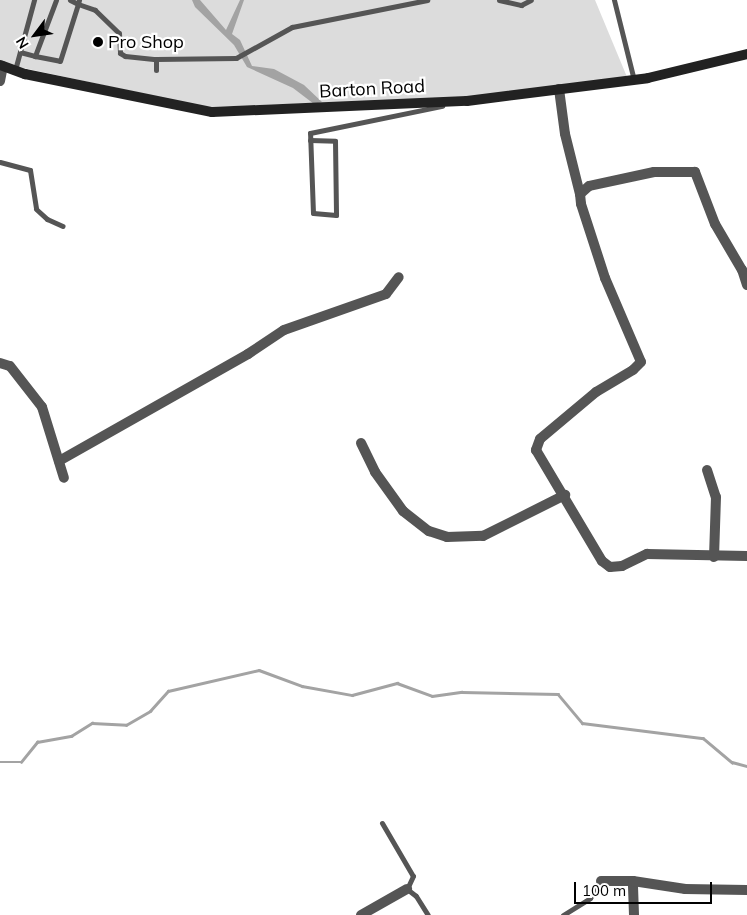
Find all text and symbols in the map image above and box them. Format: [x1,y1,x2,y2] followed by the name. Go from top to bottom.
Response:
[10,10,60,60] north arrow
[108,31,184,53] place label: Pro Shop
[12,34,33,52] text: N
[92,36,104,48] marker: Pro Shop
[319,75,425,103] street label: Barton Road
[577,872,714,904] scale bar
[582,881,626,900] text: 100 m

